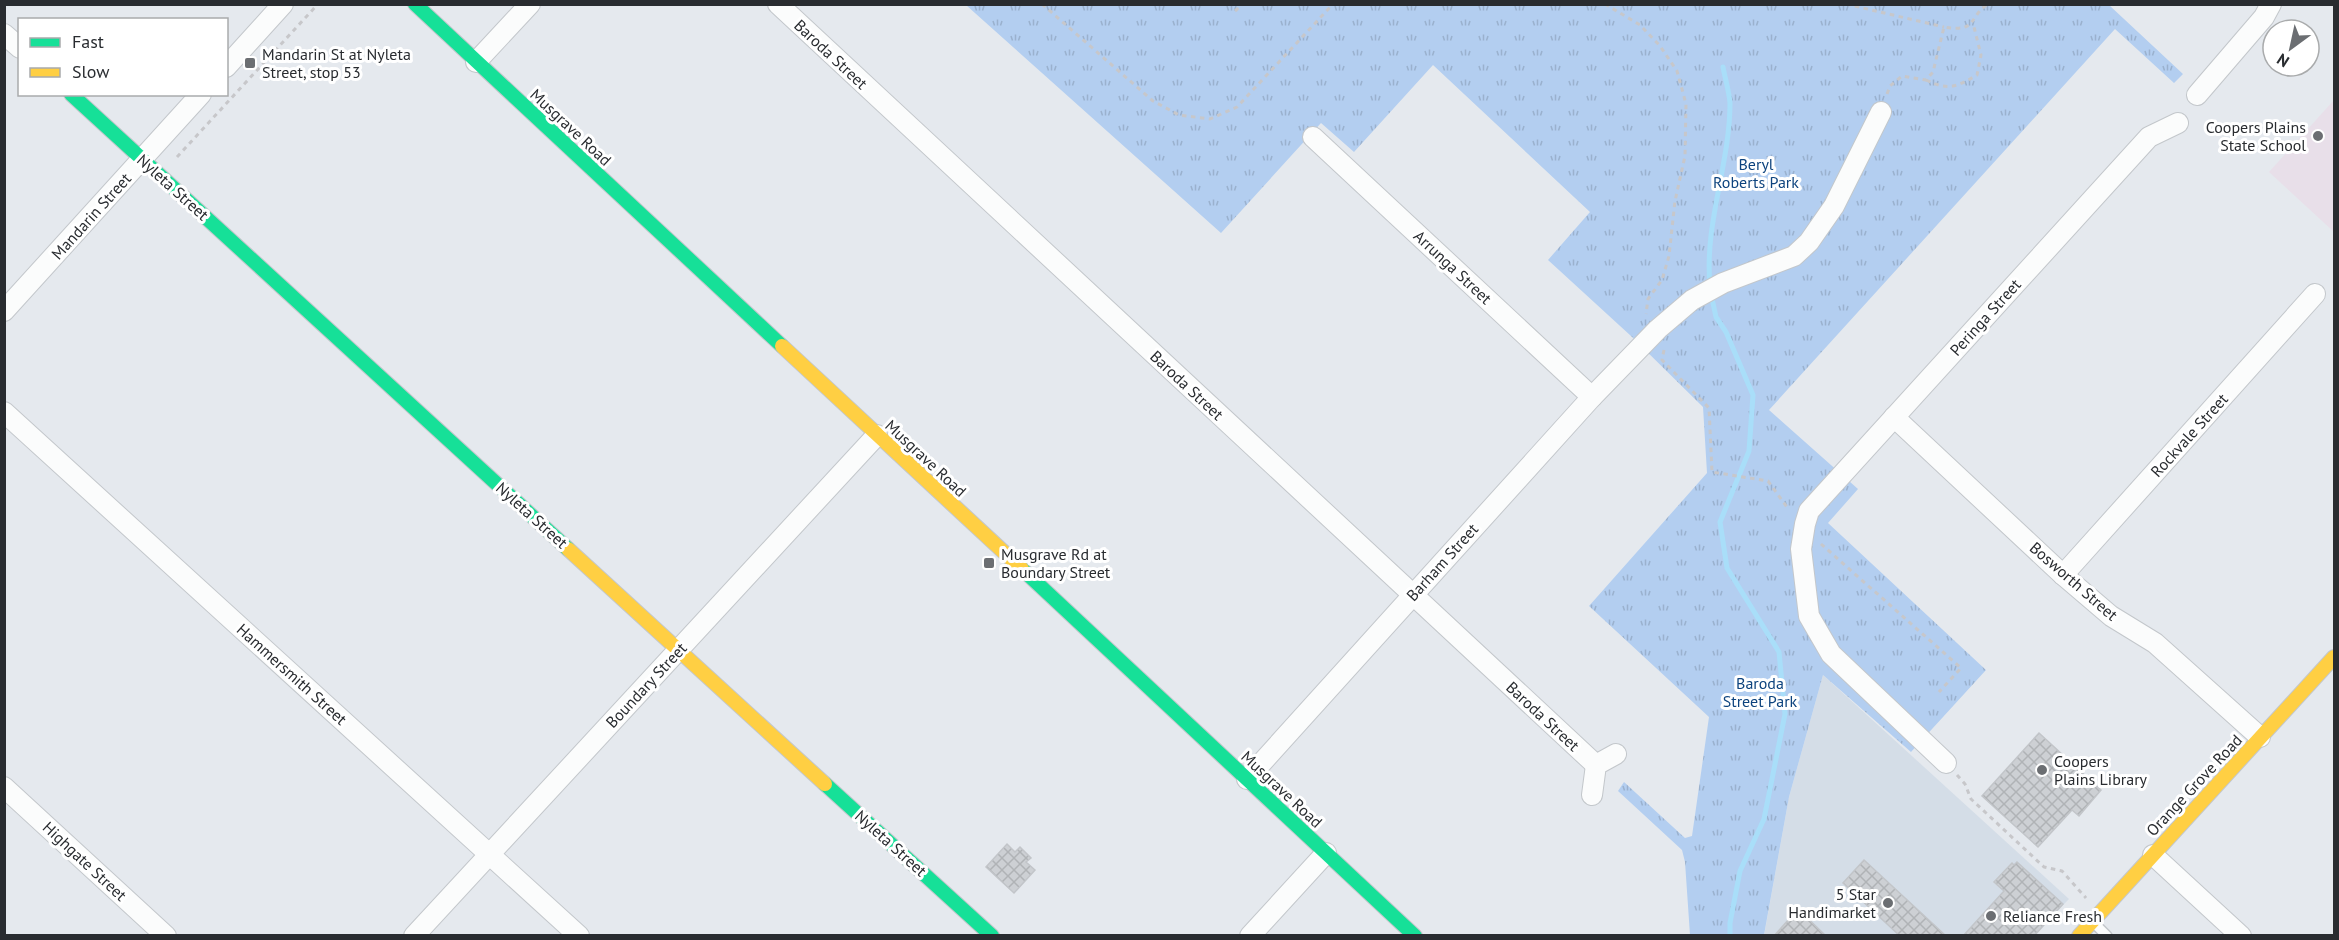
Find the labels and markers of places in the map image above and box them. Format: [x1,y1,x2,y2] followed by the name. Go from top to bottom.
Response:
[262,44,411,82] place label: Mandarin St at Nyleta Street, stop 53
[243,56,257,70] marker: Mandarin St at Nyleta Street, stop 53
[2206,117,2306,155] place label: Coopers Plains State School
[2311,129,2325,143] marker: Coopers Plains State School
[1001,544,1111,582] place label: Musgrave Rd at Boundary Street
[982,556,996,570] marker: Musgrave Rd at Boundary Street
[2054,751,2148,789] place label: Coopers Plains Library
[2035,763,2049,777] marker: Coopers Plains Library
[1788,884,1877,922] place label: 5 Star Handimarket
[1881,896,1895,910] marker: 5 Star Handimarket
[2003,906,2102,926] place label: Reliance Fresh
[1984,909,1998,923] marker: Reliance Fresh

